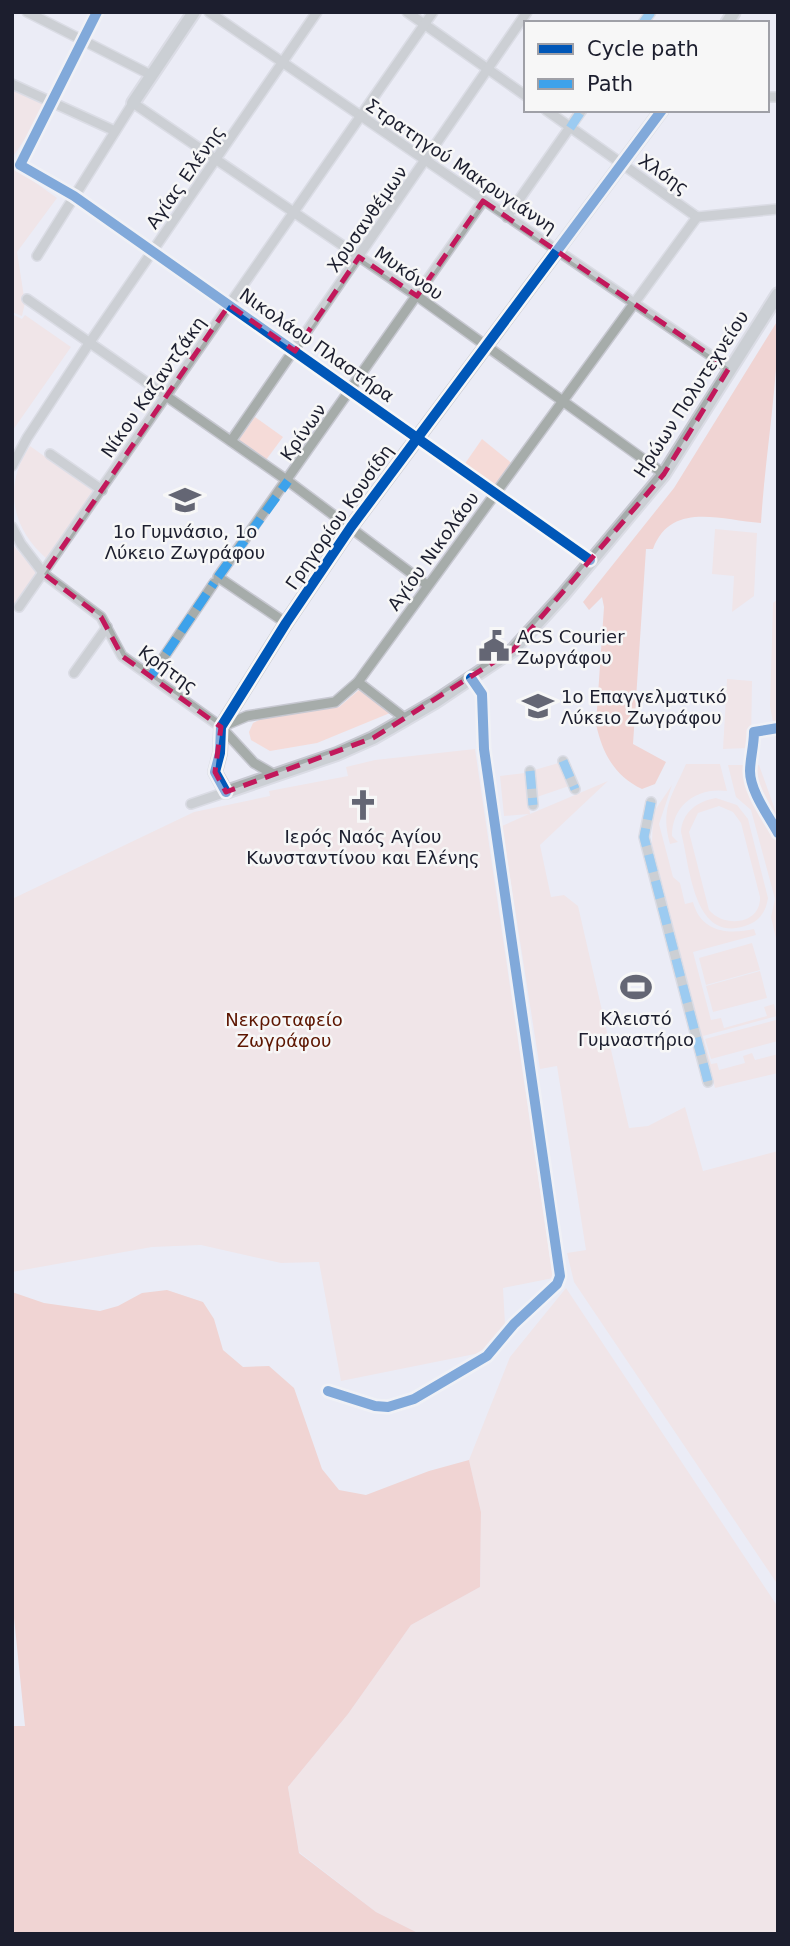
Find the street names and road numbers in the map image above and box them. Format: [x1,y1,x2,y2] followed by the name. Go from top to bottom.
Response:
[362,94,560,238] street label: Στρατηγού Μακρυγιάννη
[142,121,228,233] street label: Αγίας Ελένης
[635,149,693,199] street label: Χλόης
[323,162,411,276] street label: Χρυσανθέμων
[371,242,447,304] street label: Μυκόνου
[236,284,398,406] street label: Νικολάου Πλαστήρα
[629,307,753,481] street label: Ηρώων Πολυτεχνείου
[96,312,210,462] street label: Νίκου Καζαντζάκη
[276,400,330,464] street label: Κρίνων
[281,440,397,594] street label: Γρηγορίου Κουσίδη
[383,488,483,614] street label: Αγίου Νικολάου
[135,641,201,697] street label: Κρήτης

